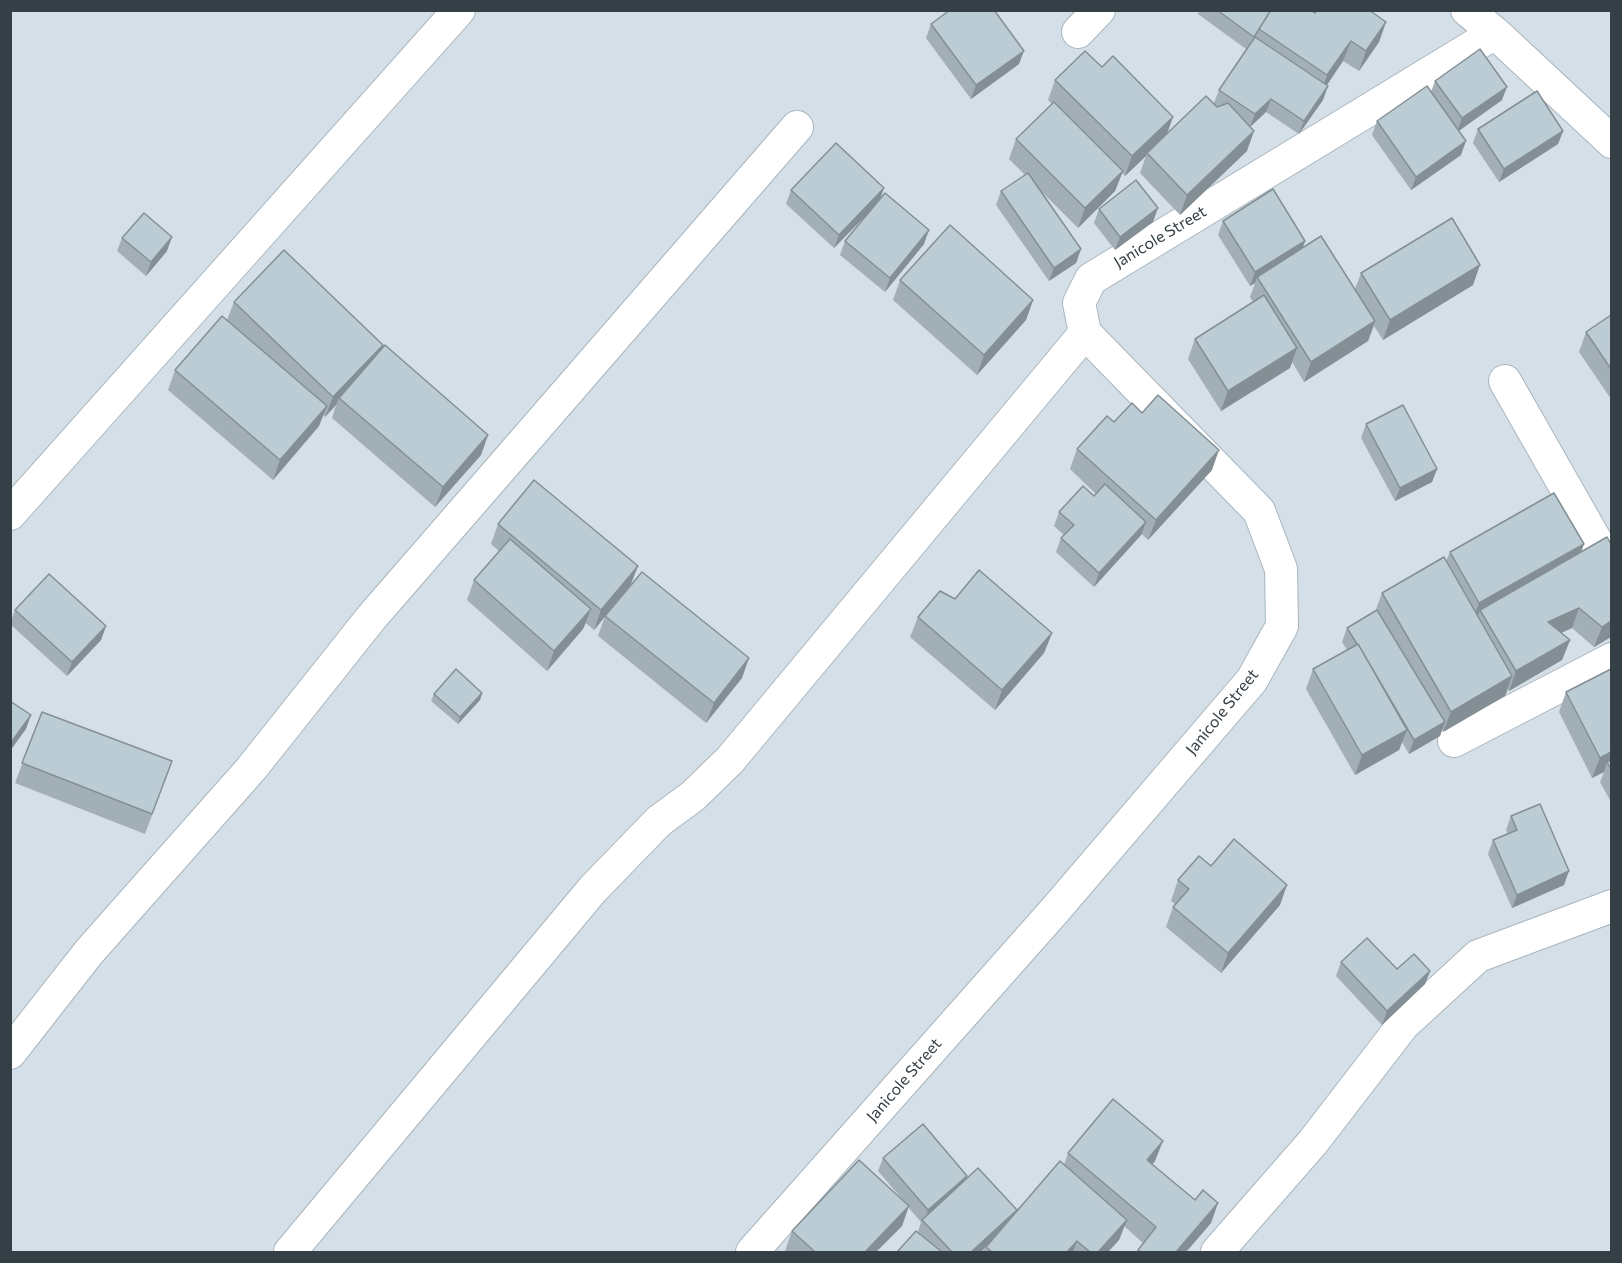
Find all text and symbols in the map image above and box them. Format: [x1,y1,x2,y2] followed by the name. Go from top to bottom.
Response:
[1110,202,1210,272] street label: Janicole Street
[1182,665,1262,759] street label: Janicole Street
[862,1034,946,1126] street label: Janicole Street

